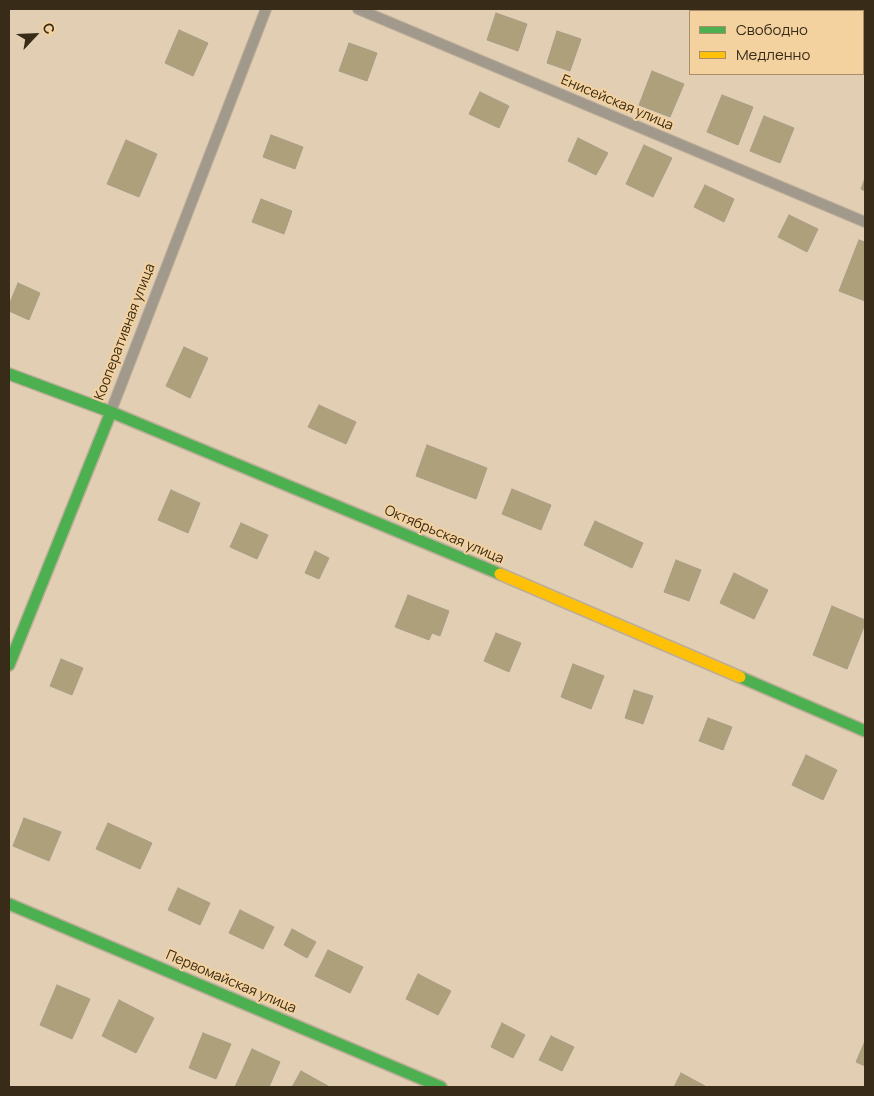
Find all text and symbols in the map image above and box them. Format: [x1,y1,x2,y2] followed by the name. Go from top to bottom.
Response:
[10,10,60,60] north arrow
[689,10,864,75] legend
[736,19,808,40] text: Свободно
[38,20,60,37] text: С
[736,44,810,65] text: Медленно
[558,72,676,134] street label: Енисейская улица
[91,261,159,403] street label: Кооперативная улица
[382,502,506,568] street label: Октябрьская улица
[163,947,299,1017] street label: Первомайская улица

